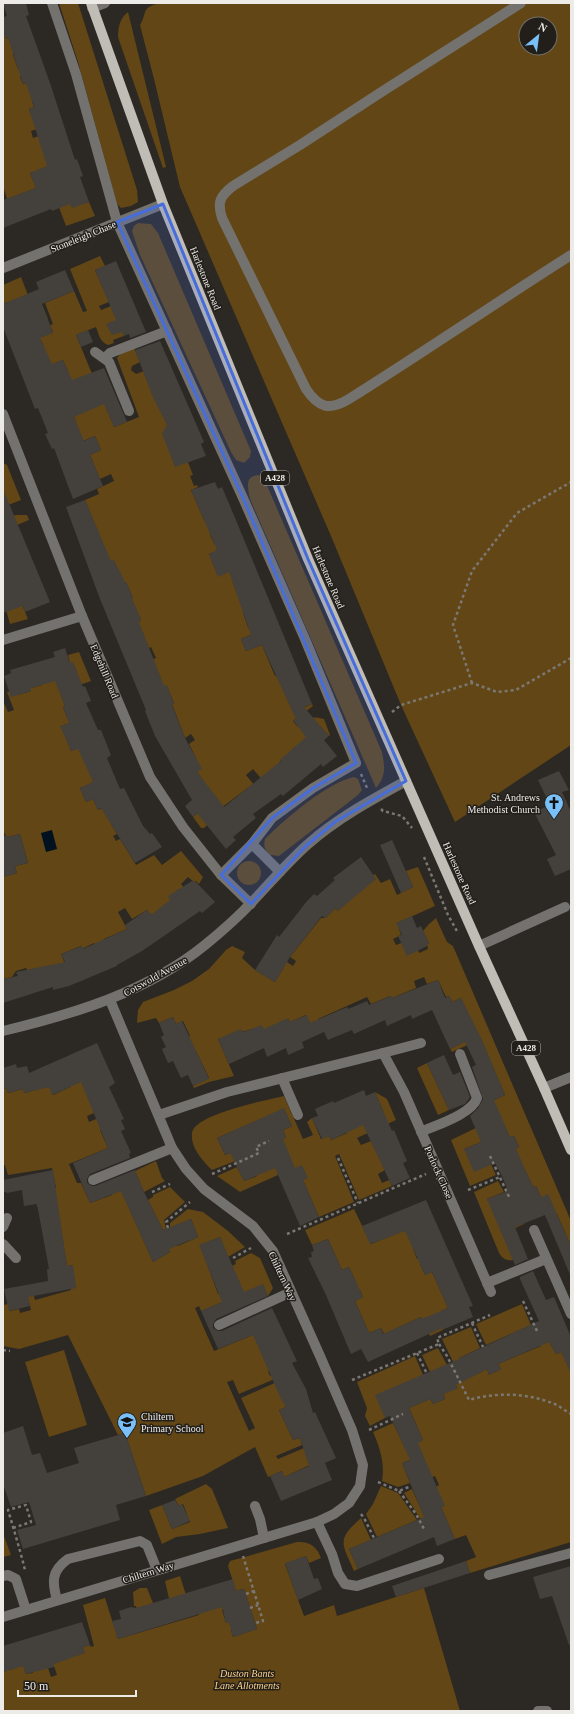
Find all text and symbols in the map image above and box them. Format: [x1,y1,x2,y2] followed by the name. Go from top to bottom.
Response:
[518,16,558,56] north arrow
[536,20,549,34] text: N
[49,218,118,255] street label: Stoneleigh Chase
[188,245,223,311] street label: Harlestone Road
[261,471,289,485] road number: A428
[310,544,347,610] street label: Harlestone Road
[88,643,121,700] street label: Edgehill Road
[468,792,540,815] place label: St. Andrews Methodist Church
[543,792,565,820] church icon: St. Andrews Methodist Church
[441,840,478,906] street label: Harlestone Road
[122,954,189,998] street label: Cotswold Avenue
[512,1041,540,1055] road number: A428
[422,1144,455,1201] street label: Porlock Close
[266,1250,299,1303] street label: Chiltern Way
[116,1411,138,1439] school or university icon: Chiltern Primary School
[141,1411,204,1434] place label: Chiltern Primary School
[121,1559,175,1586] street label: Chiltern Way
[213,1668,280,1691] park label: Duston Bants Lane Allotments
[18,1672,136,1698] scale bar
[24,1679,49,1693] text: 50 m

